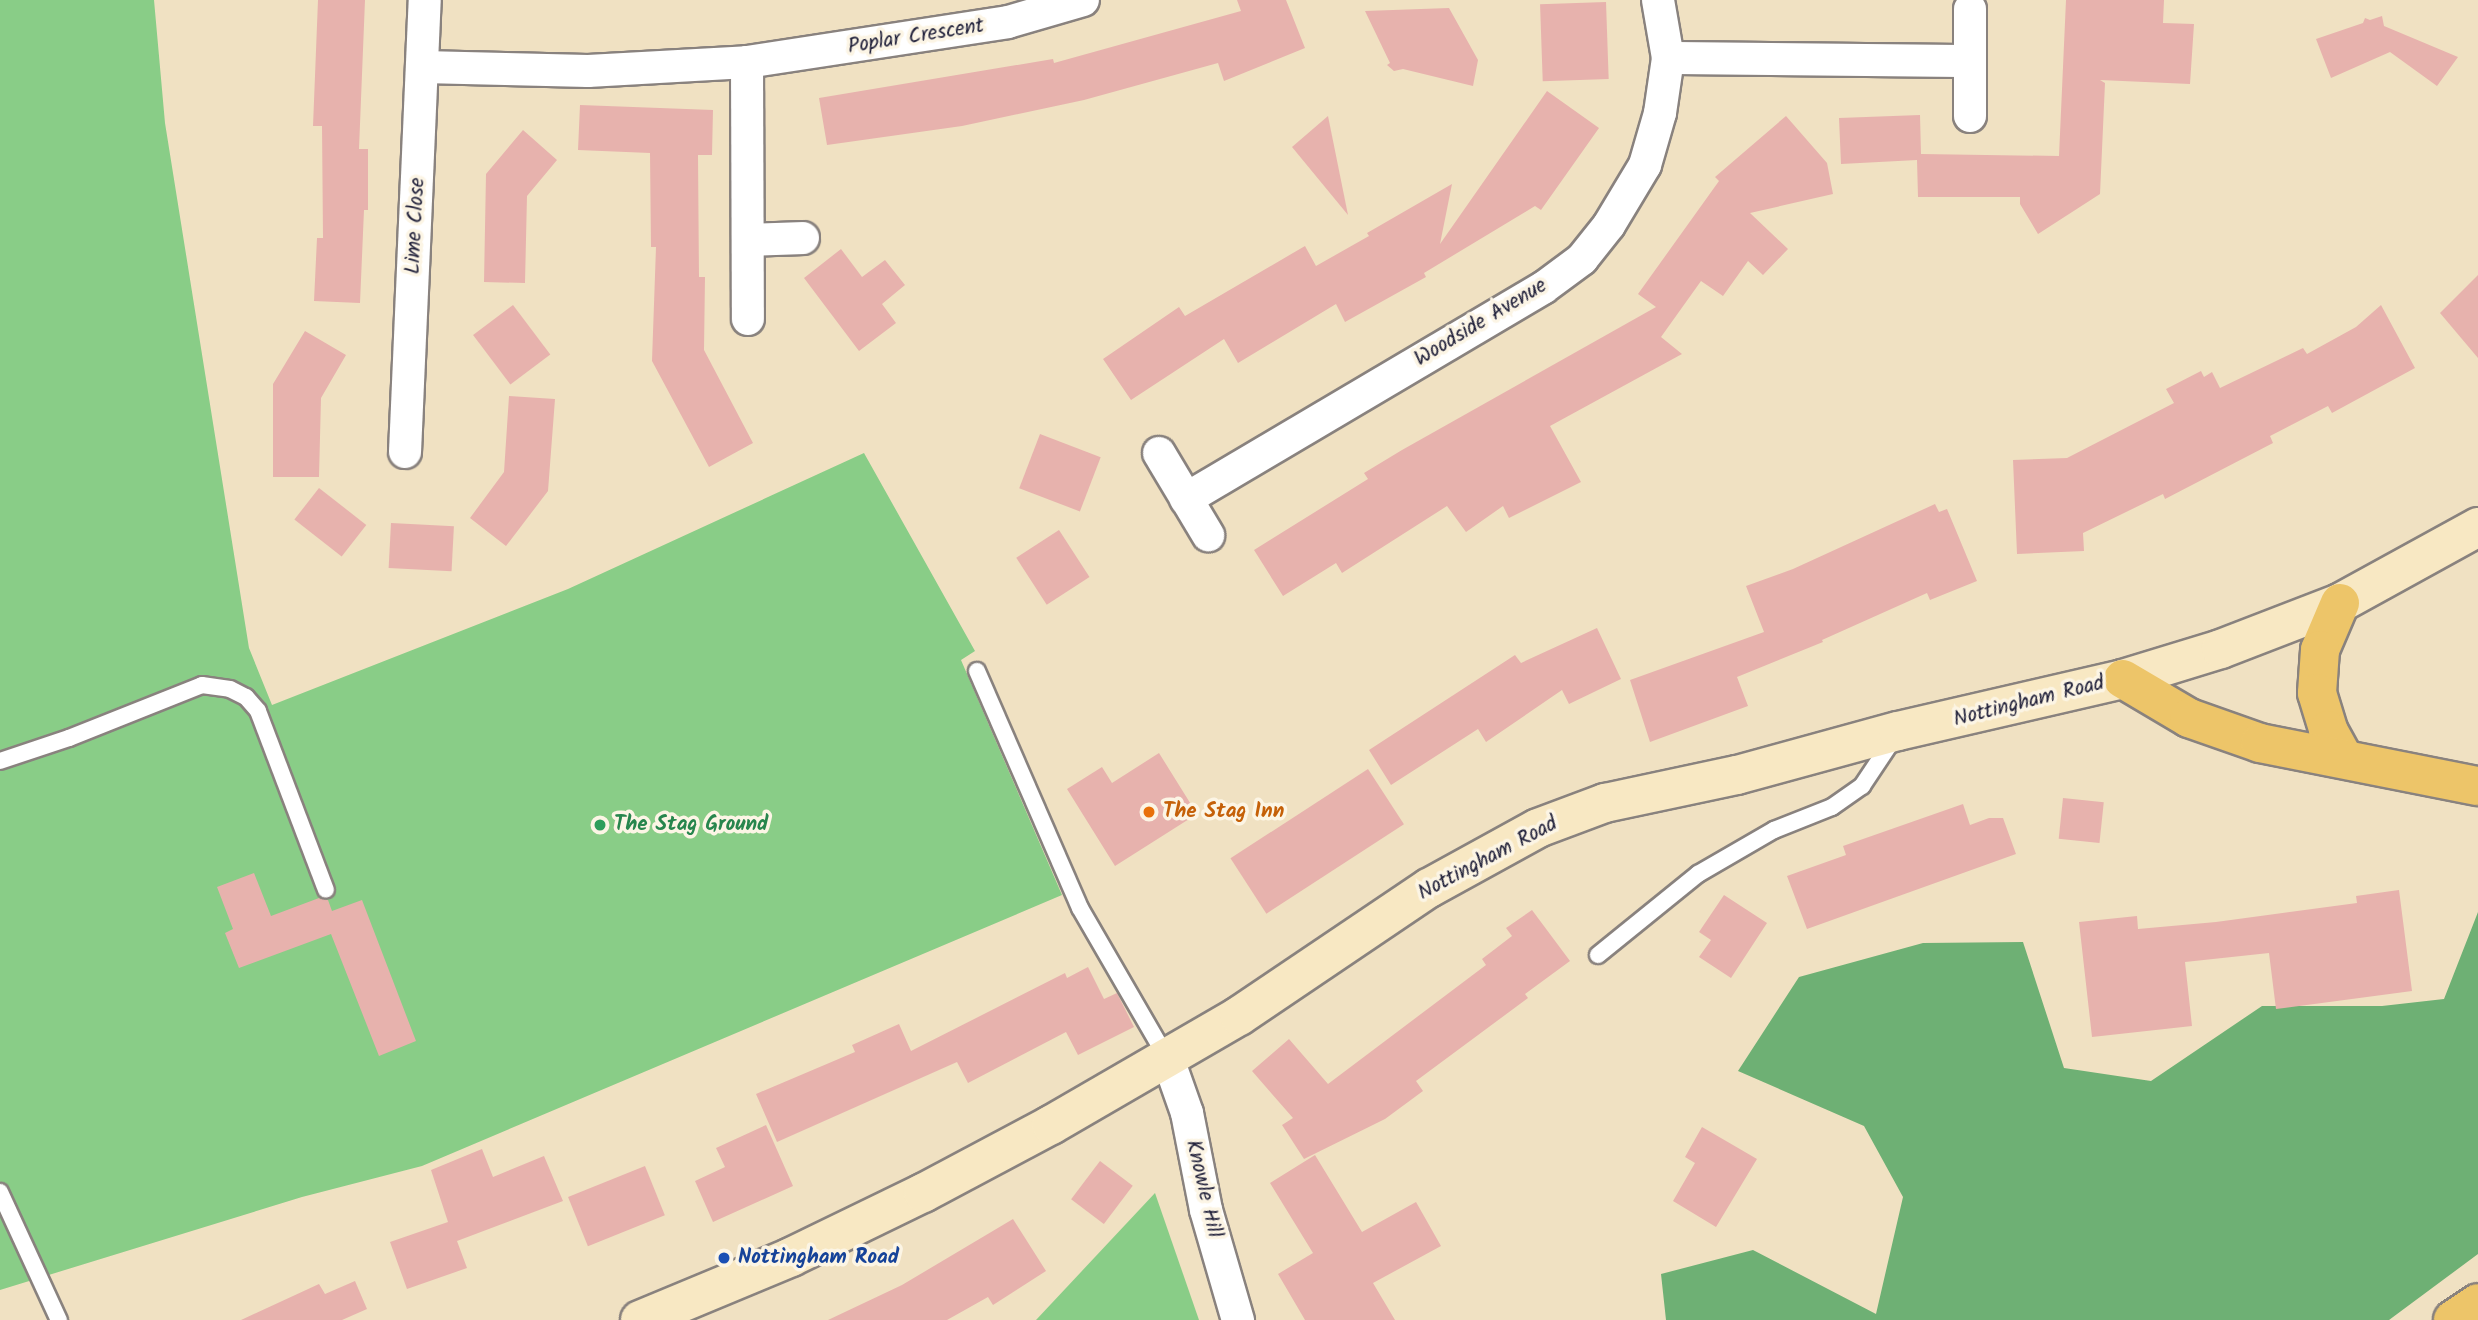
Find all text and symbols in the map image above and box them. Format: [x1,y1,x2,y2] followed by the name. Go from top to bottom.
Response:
[846,14,986,60] street label: Poplar Crescent
[401,177,431,275] street label: Lime Close
[1410,274,1552,372] street label: Woodside Avenue
[1951,671,2107,733] street label: Nottingham Road
[1163,799,1284,825] place label: The Stag Inn
[1141,804,1157,820] marker: The Stag Inn
[614,812,768,838] place label: The Stag Ground
[1414,812,1562,906] street label: Nottingham Road
[592,817,608,833] marker: The Stag Ground
[1180,1138,1226,1240] street label: Knowle Hill
[738,1245,899,1271] place label: Nottingham Road
[716,1250,732,1266] marker: Nottingham Road

